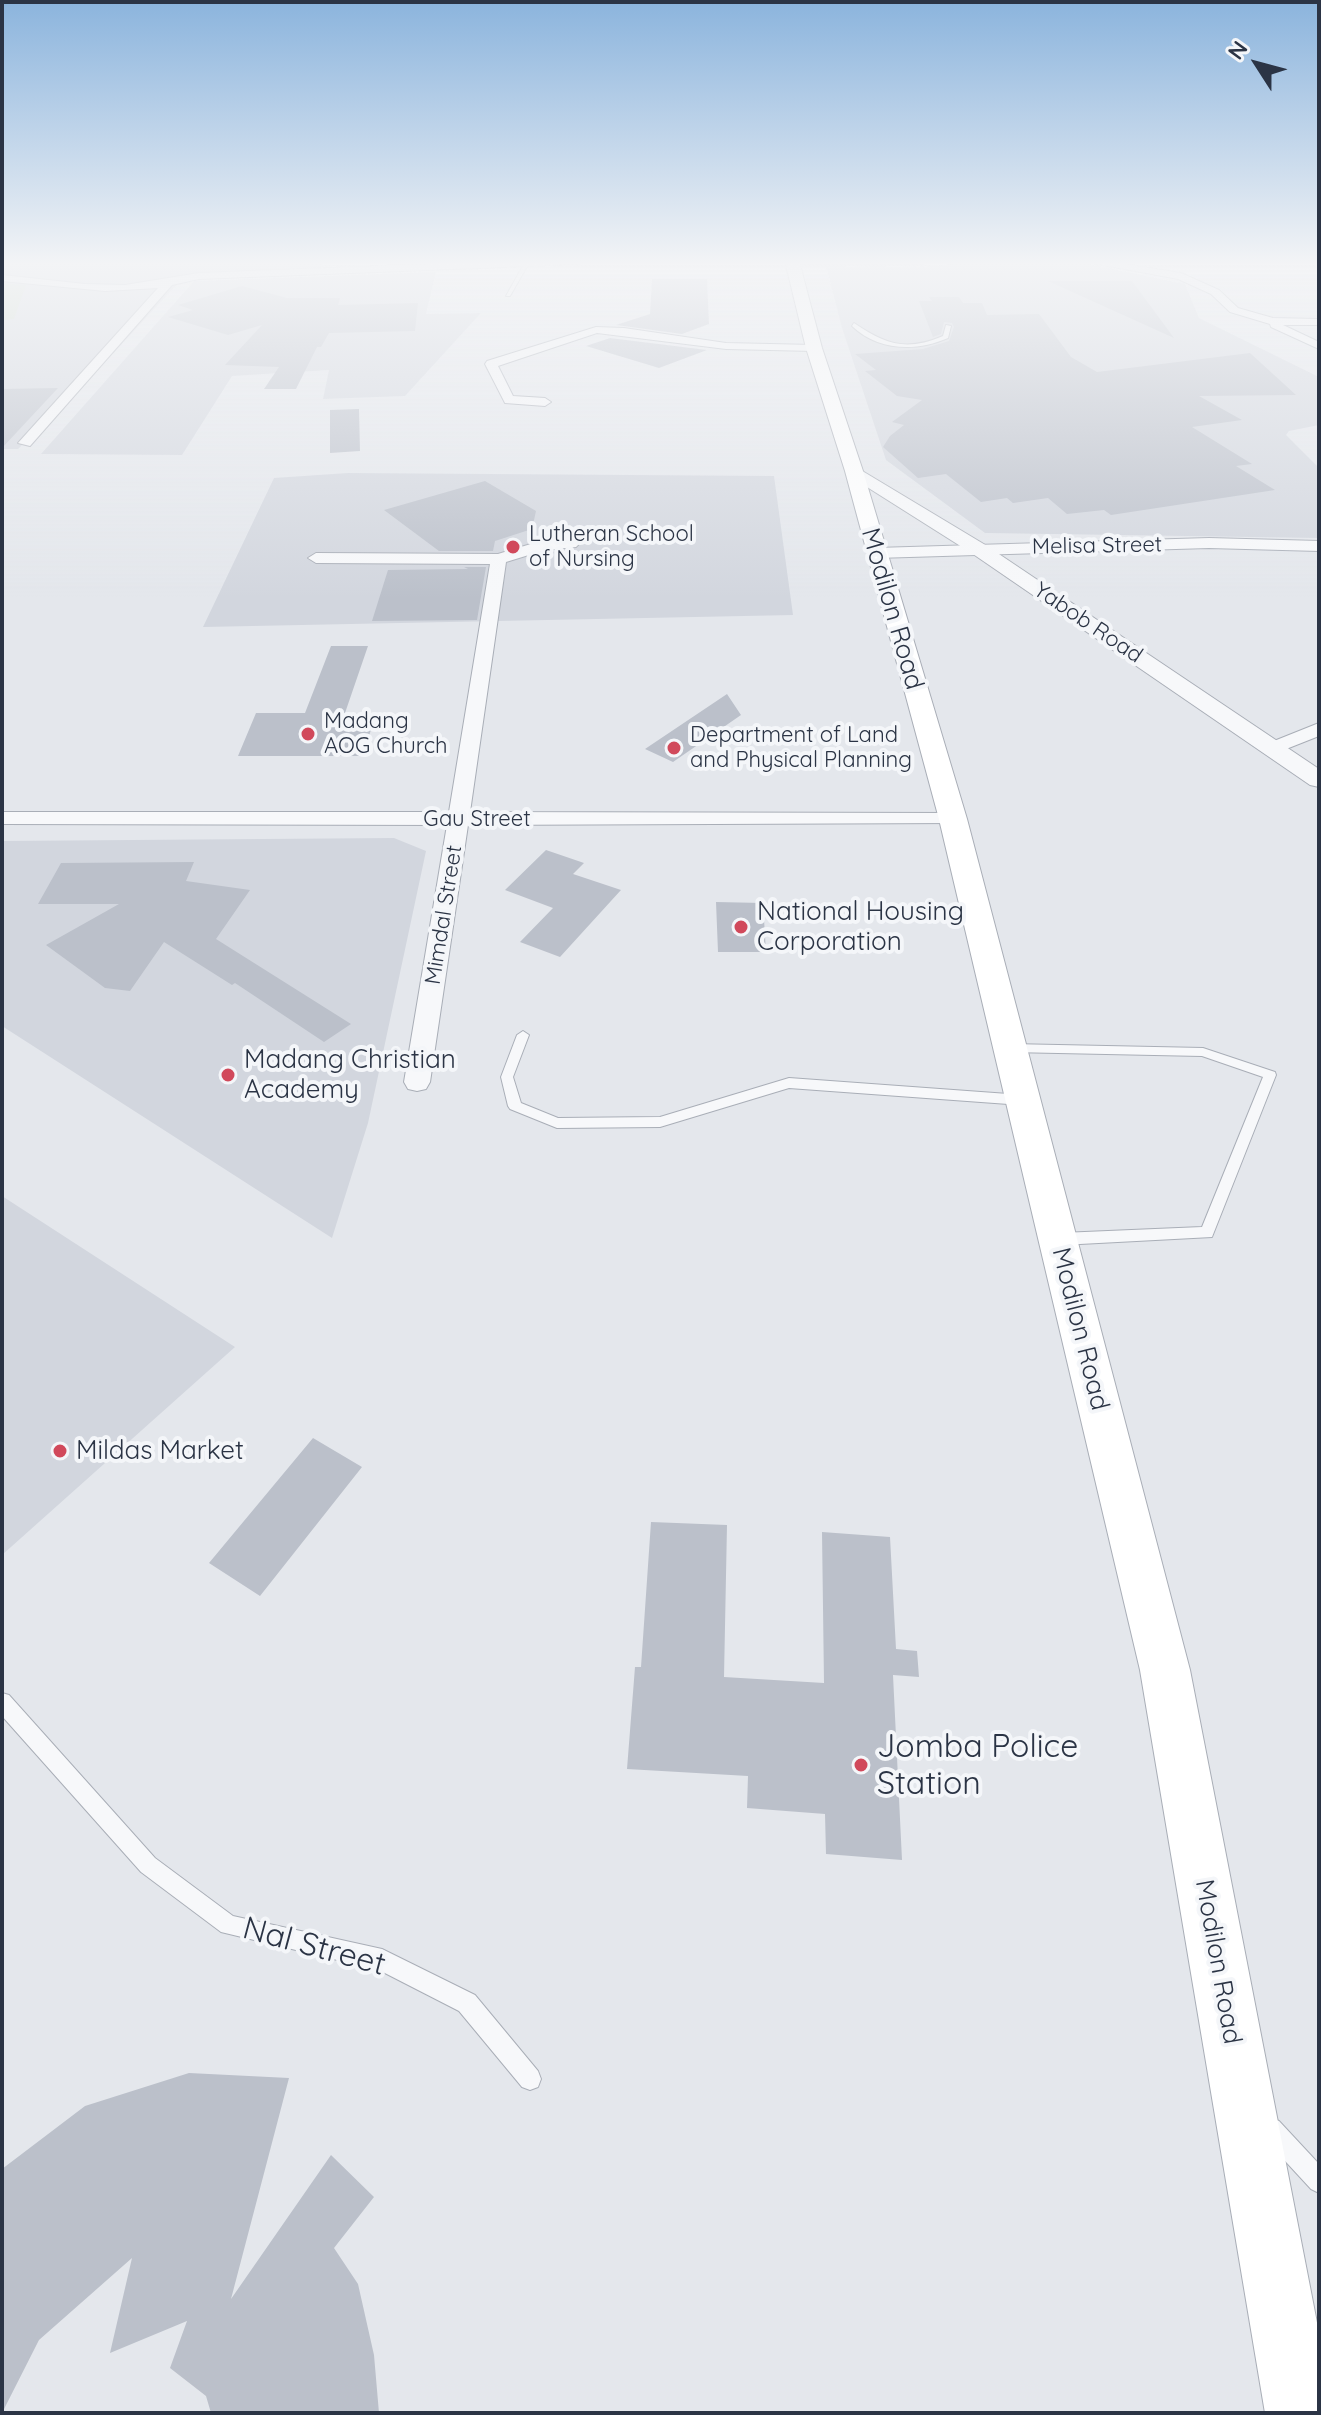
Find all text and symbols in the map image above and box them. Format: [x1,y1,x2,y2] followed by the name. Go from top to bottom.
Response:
[1217,24,1297,104] north arrow
[1222,35,1254,65] text: N
[529,521,694,572] place label: Lutheran School of Nursing
[854,525,930,693] street label: Modilon Road
[1032,532,1162,560] street label: Melisa Street
[504,538,522,556] marker: Lutheran School of Nursing
[1029,577,1147,669] street label: Yabob Road
[324,708,448,760] place label: Madang AOG Church
[690,722,912,774] place label: Department of Land and Physical Planning
[299,725,317,743] marker: Madang AOG Church
[665,739,683,757] marker: Department of Land and Physical Planning
[423,806,531,832] street label: Gau Street
[420,843,468,987] street label: Mimdal Street
[757,896,964,958] place label: National Housing Corporation
[732,918,750,936] marker: National Housing Corporation
[244,1044,456,1106] place label: Madang Christian Academy
[219,1066,237,1084] marker: Madang Christian Academy
[1045,1244,1115,1414] street label: Modilon Road
[76,1435,244,1467] place label: Mildas Market
[51,1442,69,1460] marker: Mildas Market
[877,1728,1078,1803] place label: Jomba Police Station
[852,1756,870,1774] marker: Jomba Police Station
[1188,1877,1248,2047] street label: Modilon Road
[238,1910,390,1984] street label: Nal Street

